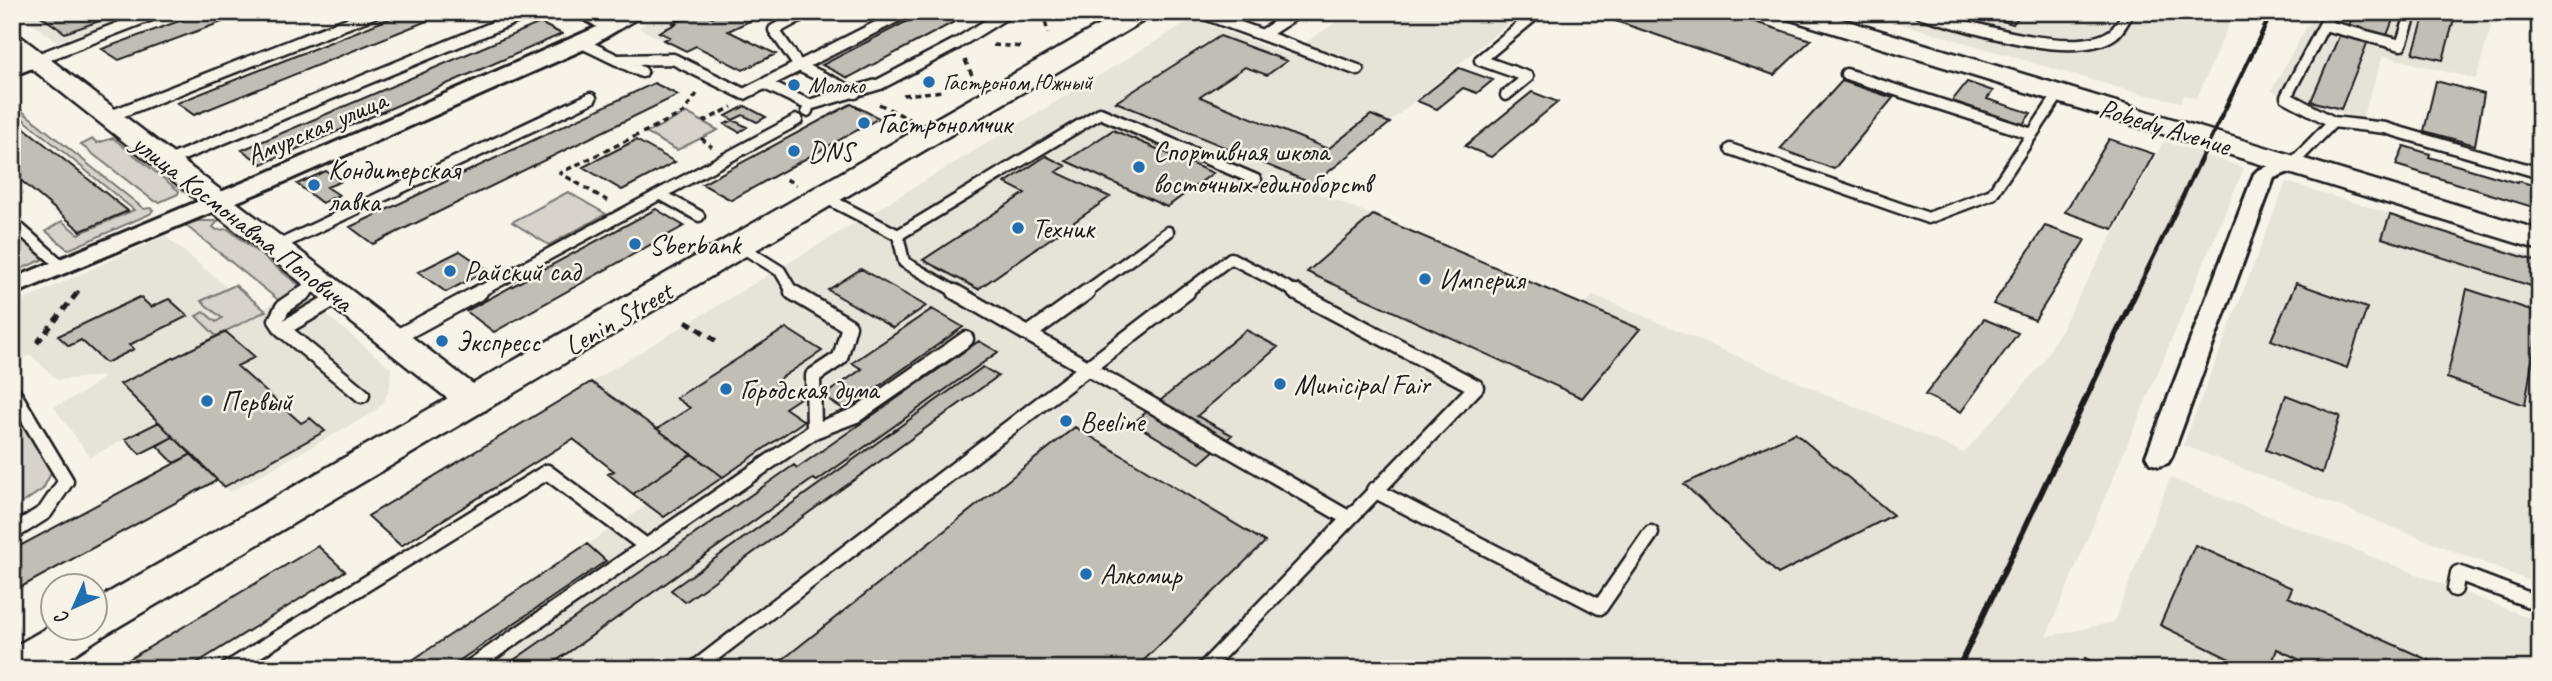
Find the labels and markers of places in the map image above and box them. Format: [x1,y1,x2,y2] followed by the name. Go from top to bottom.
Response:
[943,68,1094,97] place label: Гастроном Южный
[808,71,867,100] place label: Молоко
[921,74,937,90] marker: Гастроном Южный
[786,77,802,93] marker: Молоко
[878,106,1015,141] place label: Гастрономчик
[856,115,872,131] marker: Гастрономчик
[808,134,858,169] place label: DNS
[1153,134,1376,201] place label: Спортивная школа восточных единоборств
[786,143,802,159] marker: DNS
[328,152,462,219] place label: Кондитерская лавка
[1131,159,1147,175] marker: Спортивная школа восточных единоборств
[306,177,322,193] marker: Кондитерская лавка
[1032,211,1096,246] place label: Техник
[1010,220,1026,236] marker: Техник
[649,227,742,262] place label: Sberbank
[627,236,643,252] marker: Sberbank
[464,254,583,289] place label: Райский сад
[1439,262,1527,297] place label: Империя
[442,263,458,279] marker: Райский сад
[1417,271,1433,287] marker: Империя
[456,324,542,359] place label: Экспресс
[434,333,450,349] marker: Экспресс
[1294,367,1432,402] place label: Municipal Fair
[740,372,881,407] place label: Городская дума
[1272,376,1288,392] marker: Municipal Fair
[718,381,734,397] marker: Городская дума
[221,384,293,419] place label: Первый
[199,393,215,409] marker: Первый
[1080,404,1146,439] place label: Beeline
[1058,413,1074,429] marker: Beeline
[1100,557,1183,592] place label: Алкомир
[1078,566,1094,582] marker: Алкомир

